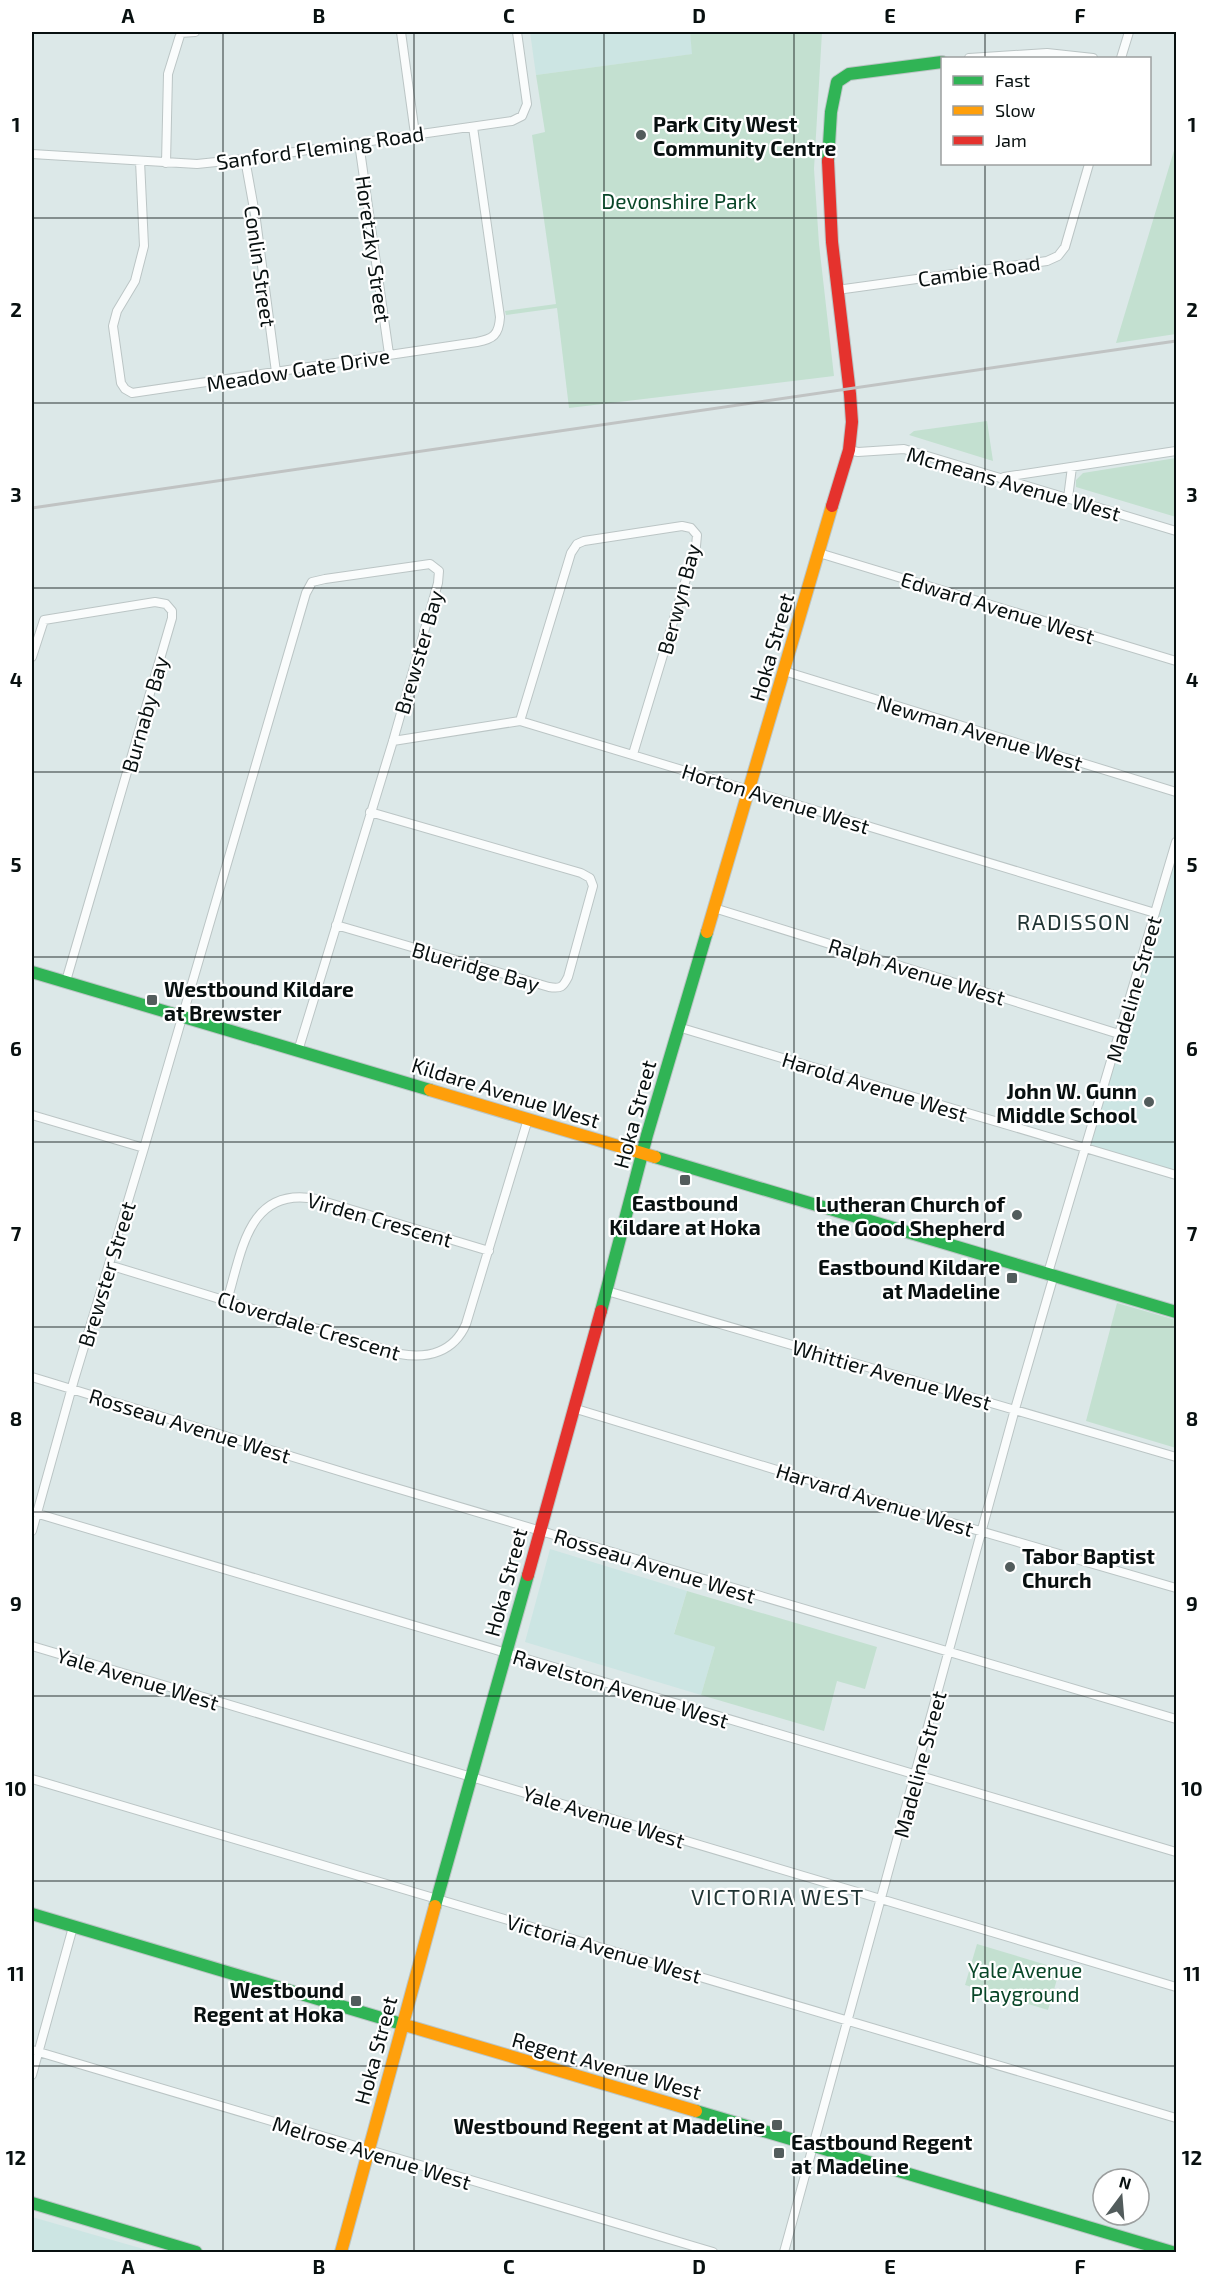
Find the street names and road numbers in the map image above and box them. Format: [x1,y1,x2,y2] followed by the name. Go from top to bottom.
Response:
[214,120,426,174] street label: Sanford Fleming Road
[351,174,397,324] street label: Horetzky Street
[240,203,282,329] street label: Conlin Street
[916,249,1042,291] street label: Cambie Road
[205,342,391,396] street label: Meadow Gate Drive
[904,440,1124,526] street label: Mcmeans Avenue West
[651,541,705,657] street label: Berwyn Bay
[898,566,1098,648] street label: Edward Avenue West
[388,587,448,717] street label: Brewster Bay
[744,590,798,704] street label: Hoka Street
[115,653,173,775] street label: Burnaby Bay
[874,689,1086,775] street label: Newman Avenue West
[679,758,873,838] street label: Horton Avenue West
[1100,913,1166,1065] street label: Madeline Street
[826,932,1008,1010] street label: Ralph Avenue West
[409,936,543,996] street label: Blueridge Bay
[779,1046,971,1126] street label: Harold Avenue West
[409,1051,603,1133] street label: Kildare Avenue West
[608,1057,660,1171] street label: Hoka Street
[304,1186,456,1252] street label: Virden Crescent
[72,1198,140,1350] street label: Brewster Street
[215,1285,403,1365] street label: Cloverdale Crescent
[789,1334,995,1414] street label: Whittier Avenue West
[86,1382,294,1468] street label: Rosseau Avenue West
[773,1457,977,1541] street label: Harvard Avenue West
[551,1522,759,1608] street label: Rosseau Avenue West
[479,1525,531,1639] street label: Hoka Street
[54,1641,222,1715] street label: Yale Avenue West
[510,1643,732,1733] street label: Ravelston Avenue West
[887,1688,951,1840] street label: Madeline Street
[520,1779,688,1853] street label: Yale Avenue West
[504,1908,704,1988] street label: Victoria Avenue West
[349,1993,401,2107] street label: Hoka Street
[509,2026,705,2104] street label: Regent Avenue West
[270,2110,474,2194] street label: Melrose Avenue West

